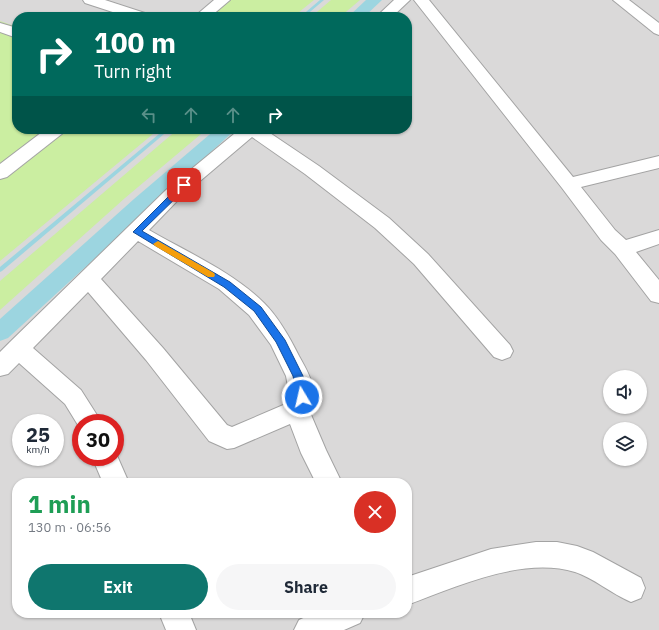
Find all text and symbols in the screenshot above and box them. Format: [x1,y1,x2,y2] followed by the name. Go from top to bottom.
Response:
[94,24,176,61] text: 100 m
[28,28,80,80] icon: right
[94,60,172,83] text: Turn right
[138,104,160,126] icon: left
[180,104,202,126] icon: ahead
[222,104,244,126] icon: ahead
[264,104,286,126] icon: right
[167,168,201,202] pin
[173,174,195,196] icon: arrive
[603,370,647,466] map controls
[603,370,647,414] button: sound
[281,376,323,418] position arrow
[72,414,124,466] speed limit sign: 30
[26,421,50,448] text: 25
[603,422,647,466] button: layers
[26,443,50,456] text: km/h
[28,488,91,520] text: 1 min
[354,491,396,533] button: close
[28,519,111,536] text: 130 m · 06:56
[28,564,208,610] button: Exit
[216,564,396,610] button: Share

